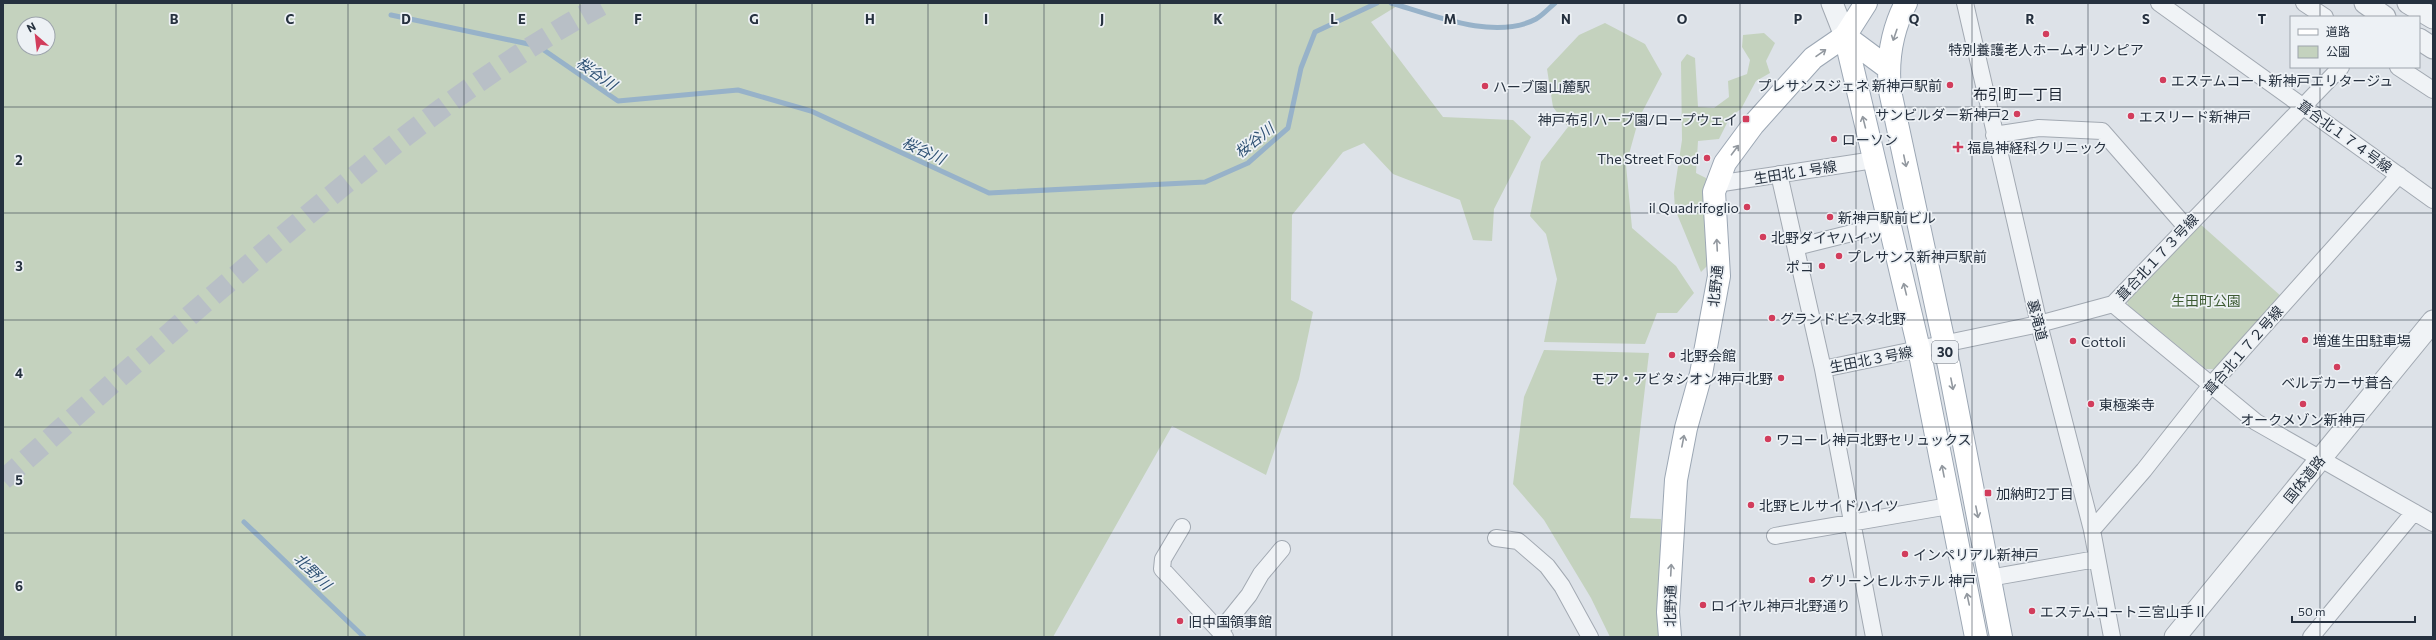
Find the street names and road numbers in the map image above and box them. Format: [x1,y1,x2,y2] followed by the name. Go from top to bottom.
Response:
[2295,96,2395,176] street label: 葺合北１７４号線
[1752,157,1838,187] street label: 生田北１号線
[2113,210,2201,304] street label: 葺合北１７３号線
[1704,264,1726,308] street label: 北野通
[2025,298,2051,342] street label: 裏滝道
[2200,302,2286,398] street label: 葺合北１７２号線
[1932,341,1958,363] road number: 30
[1828,343,1914,375] street label: 生田北３号線
[2280,452,2328,506] street label: 国体道路
[1661,585,1679,627] street label: 北野通

